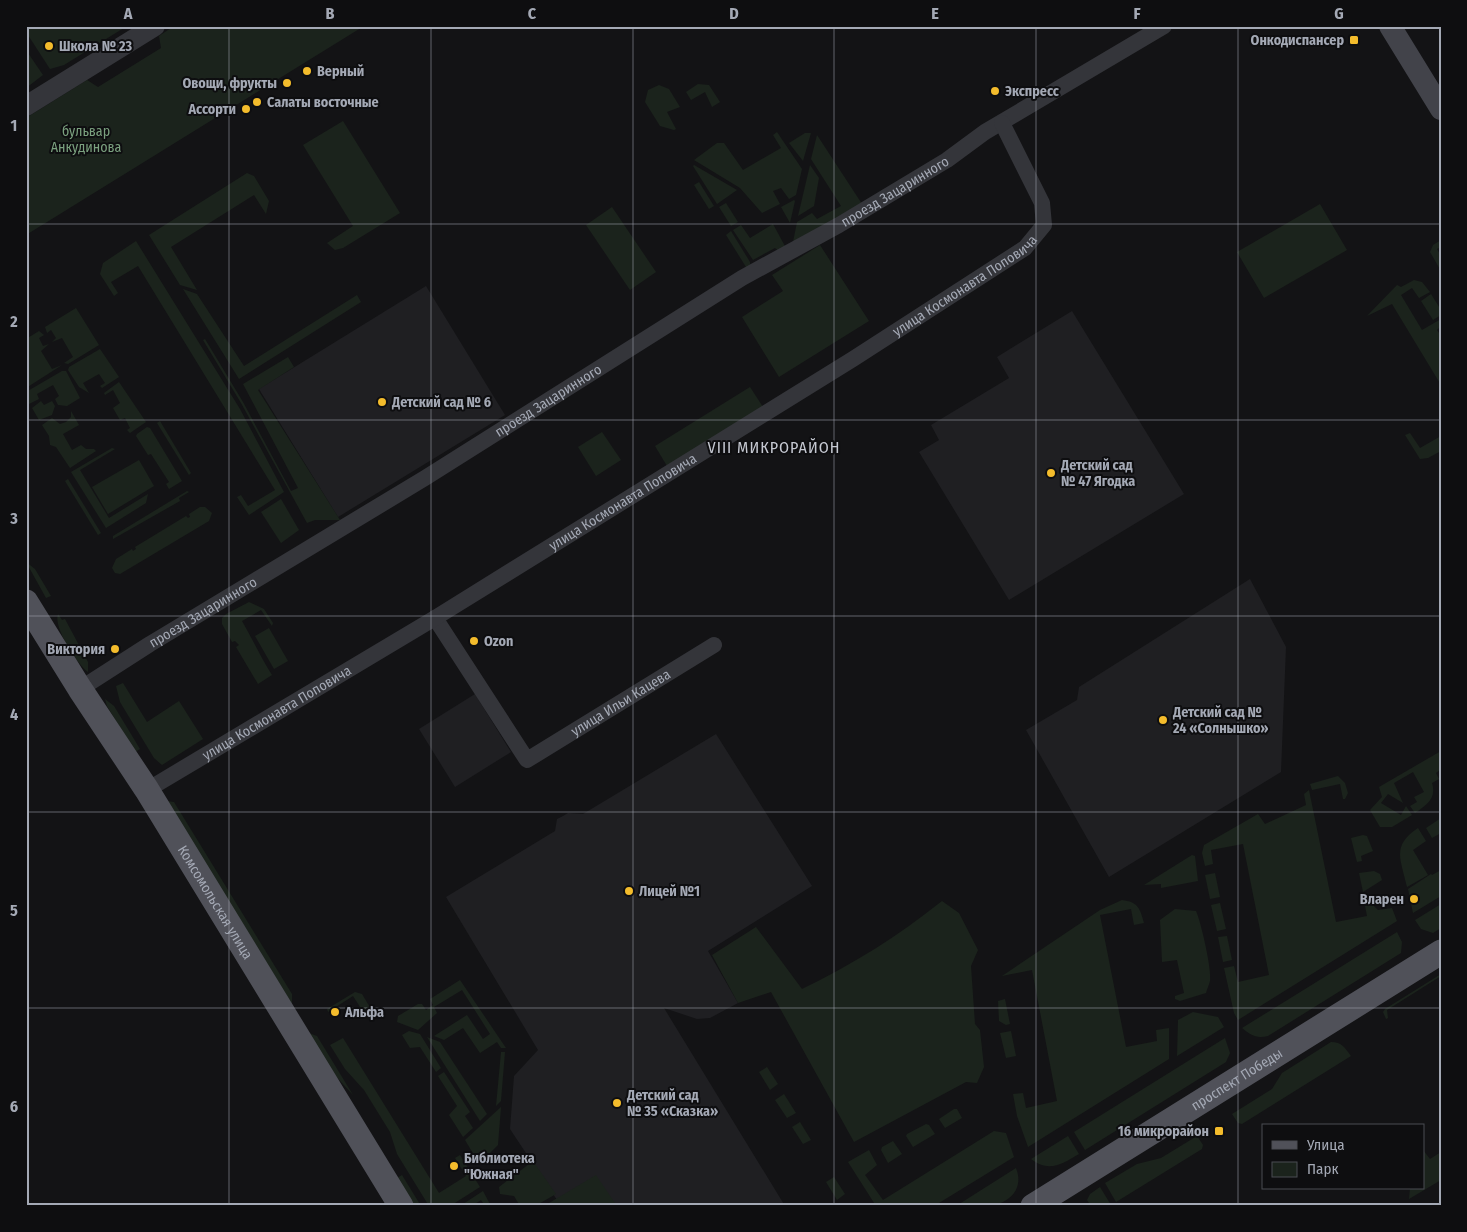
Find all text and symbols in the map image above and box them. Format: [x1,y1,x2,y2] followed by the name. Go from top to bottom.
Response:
[123,4,133,23] text: A
[326,4,335,23] text: B
[528,4,537,23] text: C
[729,4,739,23] text: D
[931,4,939,23] text: E
[1133,4,1141,23] text: F
[1334,4,1344,23] text: G
[1251,32,1344,49] place label: Онкодиспансер
[1348,34,1360,46] marker: Онкодиспансер
[59,38,132,55] place label: Школа № 23
[43,40,55,52] marker: Школа № 23
[317,63,364,80] place label: Верный
[301,65,313,77] marker: Верный
[182,75,277,92] place label: Овощи, фрукты
[281,77,293,89] marker: Овощи, фрукты
[1005,83,1060,100] place label: Экспресс
[989,85,1001,97] marker: Экспресс
[267,94,379,111] place label: Салаты восточные
[251,96,263,108] marker: Салаты восточные
[187,101,236,118] place label: Ассорти
[240,103,252,115] marker: Ассорти
[11,116,17,135] text: 1
[51,123,121,156] park label: бульвар Анкудинова
[838,153,952,231] street label: проезд Зацаринного
[889,232,1041,340] street label: улица Космонавта Поповича
[9,312,18,331] text: 2
[492,361,605,441] street label: проезд Зацаринного
[391,394,491,411] place label: Детский сад № 6
[376,396,388,408] marker: Детский сад № 6
[708,438,840,457] district label: VIII МИКРОРАЙОН
[546,450,700,554] street label: улица Космонавта Поповича
[1060,457,1135,490] place label: Детский сад № 47 Ягодка
[1045,467,1057,479] marker: Детский сад № 47 Ягодка
[9,509,18,528] text: 3
[146,573,260,652] street label: проезд Зацаринного
[484,633,513,650] place label: Ozon
[468,635,480,647] marker: Ozon
[47,641,105,658] place label: Виктория
[109,643,121,655] marker: Виктория
[199,662,355,764] street label: улица Космонавта Поповича
[568,666,674,740] street label: улица Ильи Кацева
[1172,704,1268,737] place label: Детский сад № 24 «Солнышко»
[10,705,18,724] text: 4
[1157,714,1169,726] marker: Детский сад № 24 «Солнышко»
[174,842,256,963] street label: Комсомольская улица
[639,883,700,900] place label: Лицей №1
[623,885,635,897] marker: Лицей №1
[1360,891,1404,908] place label: Вларен
[1408,893,1420,905] marker: Вларен
[10,901,18,920] text: 5
[344,1004,384,1021] place label: Альфа
[329,1006,341,1018] marker: Альфа
[1188,1045,1286,1114] street label: проспект Победы
[626,1087,718,1120] place label: Детский сад № 35 «Сказка»
[10,1097,18,1116] text: 6
[611,1097,623,1109] marker: Детский сад № 35 «Сказка»
[1118,1123,1209,1140] place label: 16 микрорайон
[1262,1124,1424,1190] legend
[1213,1125,1225,1137] marker: 16 микрорайон
[1306,1136,1345,1154] text: Улица
[464,1150,535,1183] place label: Библиотека "Южная"
[448,1160,460,1172] marker: Библиотека "Южная"
[1307,1160,1338,1178] text: Парк

